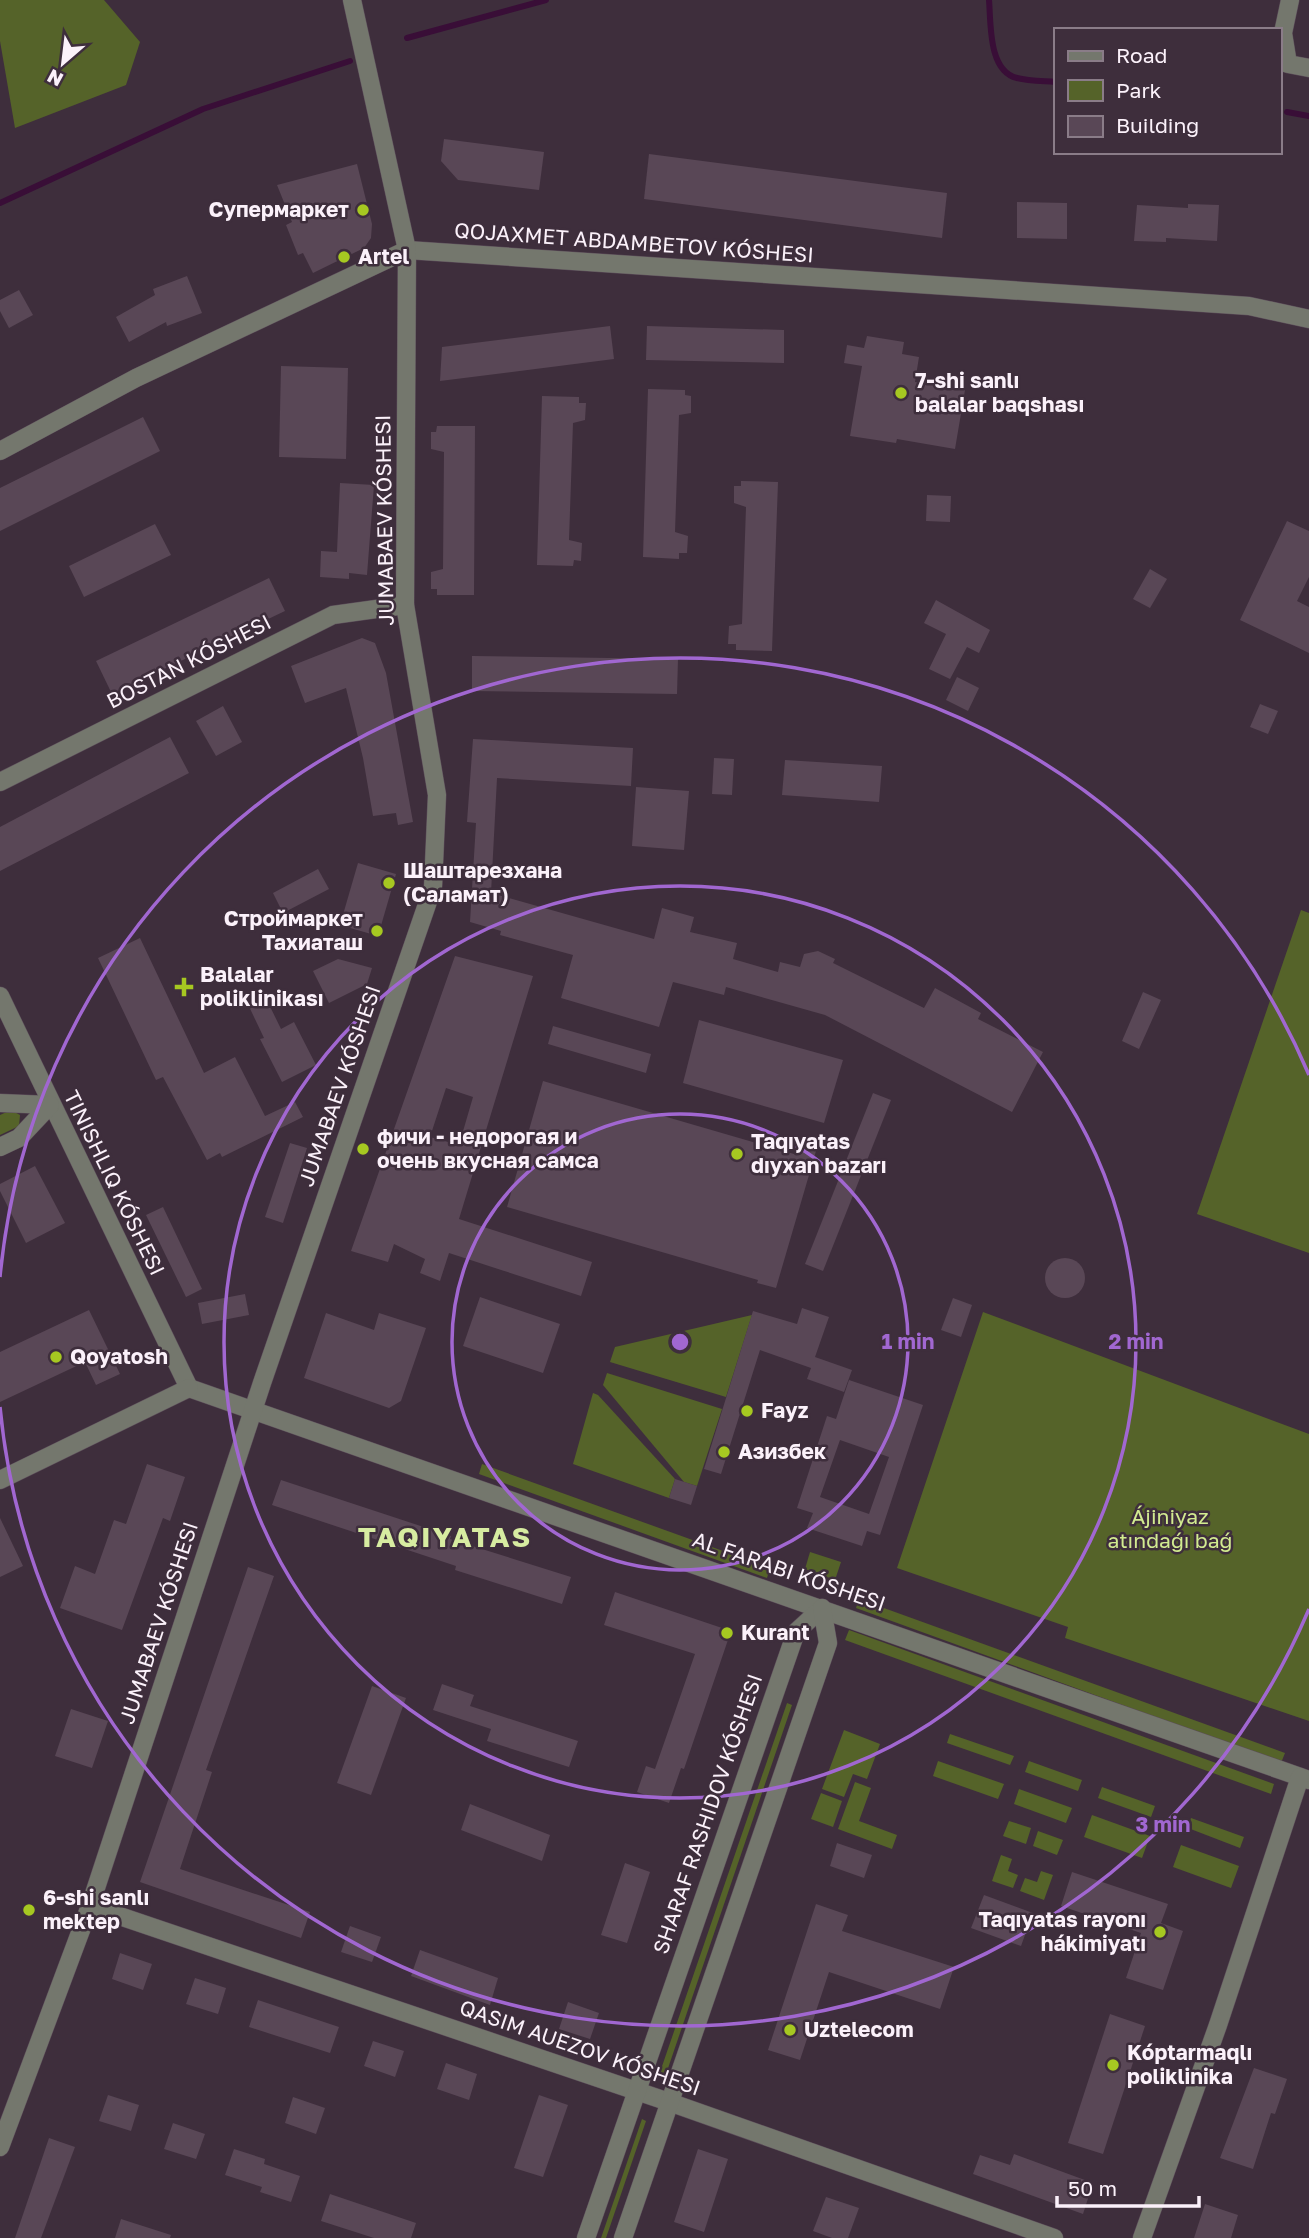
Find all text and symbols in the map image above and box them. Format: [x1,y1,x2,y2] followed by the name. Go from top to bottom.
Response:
[28,28,98,98] north arrow
[1054,28,1281,154] legend
[1116,42,1167,68] text: Road
[43,65,67,92] text: N
[1116,77,1162,103] text: Park
[1116,112,1199,138] text: Building
[209,196,349,222] place label: Супермаркет
[355,202,371,218] marker: Супермаркет
[453,216,815,268] street label: QOJAXMET ABDAMBETOV KÓSHESI
[358,243,409,269] place label: Artel
[336,249,352,265] marker: Artel
[915,367,1084,417] place label: 7-shi sanlı balalar baqshası
[893,385,909,401] marker: 7-shi sanlı balalar baqshası
[369,414,399,626] street label: JUMABAEV KÓSHESI
[102,608,275,714] street label: BOSTAN KÓSHESI
[403,857,562,907] place label: Шаштарезхана (Саламат)
[381,875,397,891] marker: Шаштарезхана (Саламат)
[224,905,363,955] place label: Строймаркет Тахиаташ
[369,923,385,939] marker: Строймаркет Тахиаташ
[200,961,323,1011] place label: Balalar poliklinikası
[174,977,194,997] marker: Balalar poliklinikası
[292,982,386,1190] street label: JUMABAEV KÓSHESI
[59,1086,171,1279] street label: TINISHLIQ KÓSHESI
[377,1123,599,1173] place label: фичи - недорогая и очень вкусная самса
[751,1128,887,1178] place label: Taqıyatas dıyxan bazarı
[355,1141,371,1157] marker: фичи - недорогая и очень вкусная самса
[729,1146,745,1162] marker: Taqıyatas dıyxan bazarı
[882,1328,934,1354] text: 1 min
[1109,1328,1163,1354] text: 2 min
[668,1330,692,1354] centre of rings
[70,1343,168,1369] place label: Qoyatosh
[48,1349,64,1365] marker: Qoyatosh
[761,1397,809,1423] place label: Fayz
[739,1403,755,1419] marker: Fayz
[738,1438,826,1464] place label: Азизбек
[716,1444,732,1460] marker: Азизбек
[1108,1503,1232,1553] park label: Ájiniyaz atındaǵı baǵ
[113,1518,203,1727] street label: JUMABAEV KÓSHESI
[358,1520,532,1553] district label: TAQIYATAS
[689,1526,889,1616] street label: AL FARABI KÓSHESI
[741,1619,810,1645] place label: Kurant
[719,1625,735,1641] marker: Kurant
[647,1670,767,1957] street label: SHARAF RASHIDOV KÓSHESI
[1136,1811,1190,1837] text: 3 min
[43,1884,149,1934] place label: 6-shi sanlı mektep
[21,1902,37,1918] marker: 6-shi sanlı mektep
[979,1906,1146,1956] place label: Taqıyatas rayonı hákimiyatı
[1152,1924,1168,1940] marker: Taqıyatas rayonı hákimiyatı
[456,1994,704,2101] street label: QASIM AUEZOV KÓSHESI
[804,2016,914,2042] place label: Uztelecom
[782,2022,798,2038] marker: Uztelecom
[1127,2039,1252,2089] place label: Kóptarmaqlı poliklinika
[1105,2057,1121,2073] marker: Kóptarmaqlı poliklinika
[1057,2164,1199,2208] scale bar
[1068,2175,1117,2201] text: 50 m

